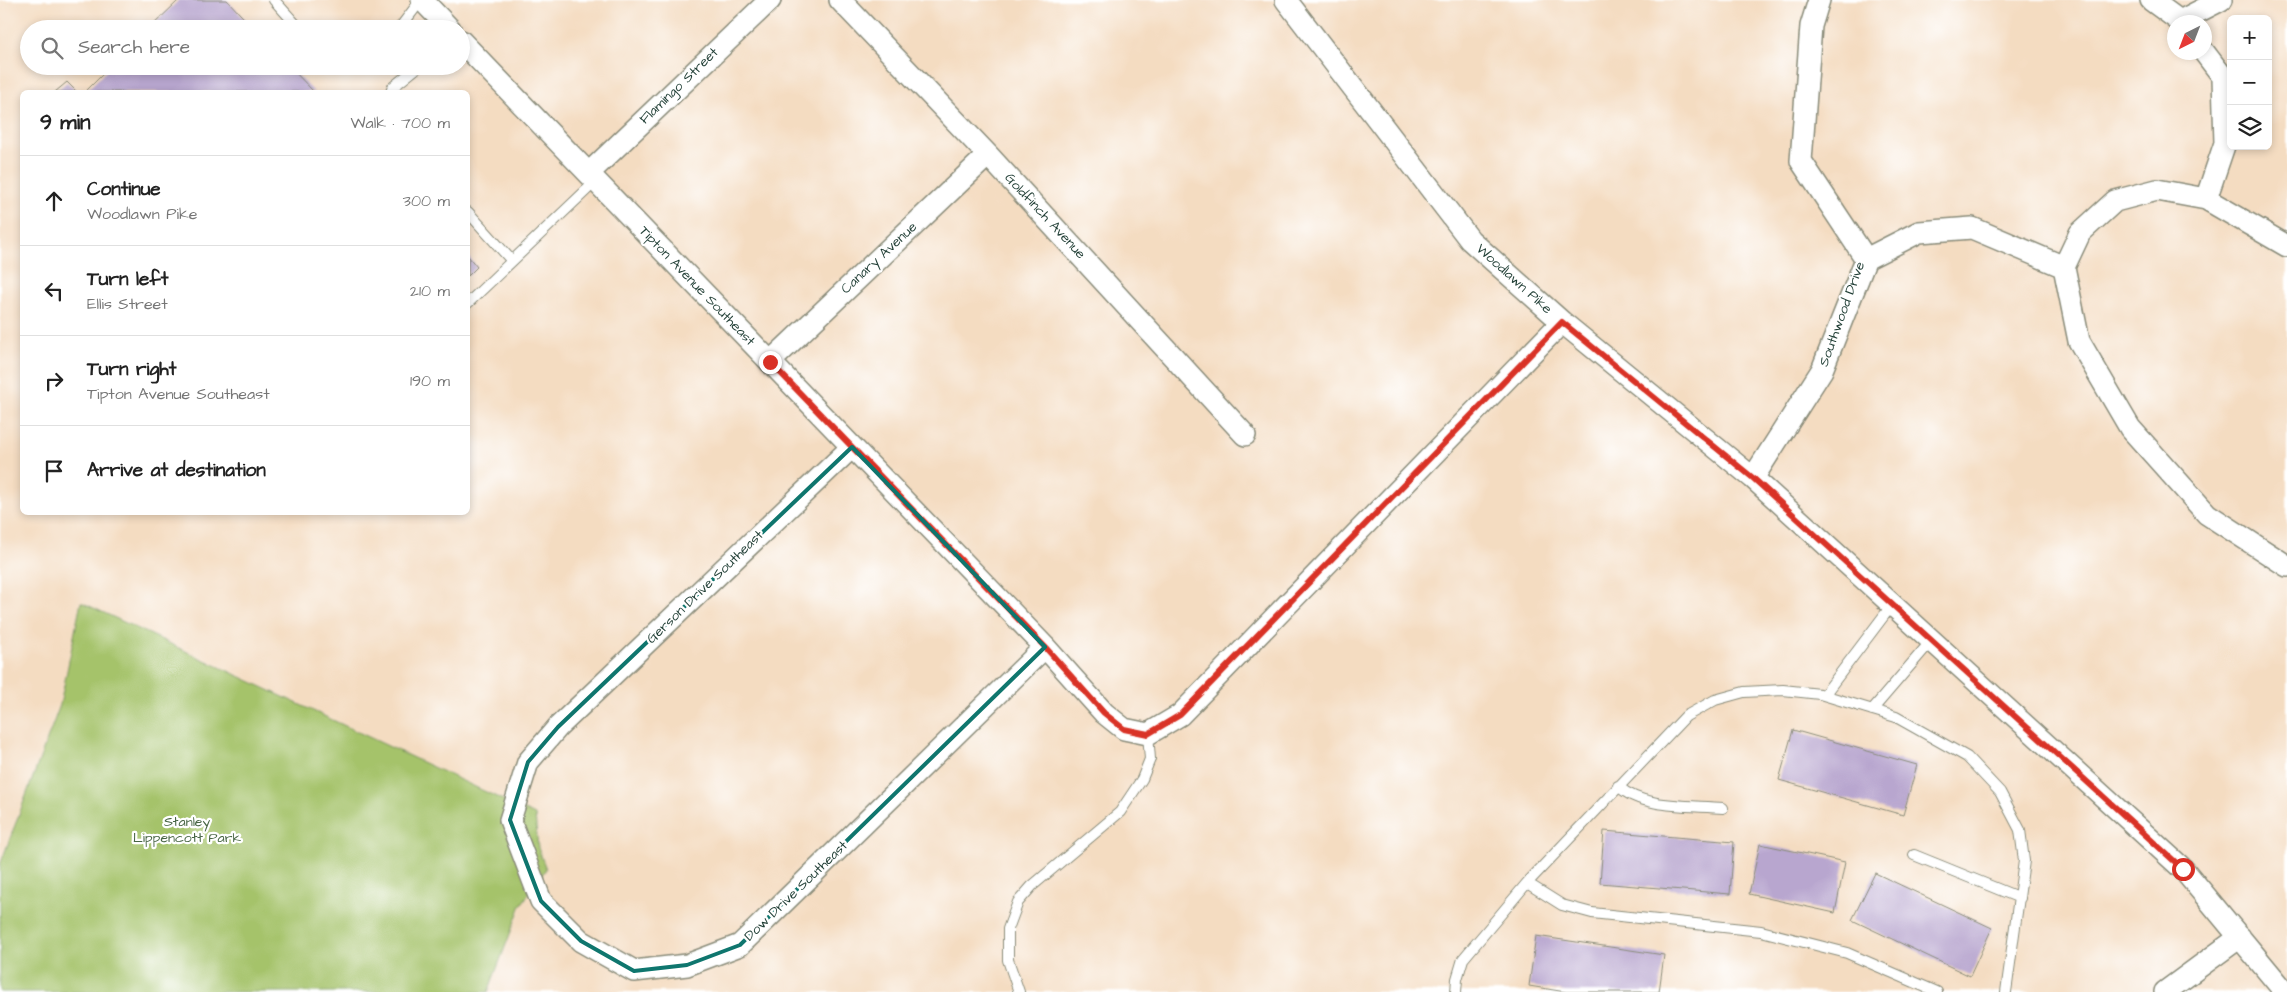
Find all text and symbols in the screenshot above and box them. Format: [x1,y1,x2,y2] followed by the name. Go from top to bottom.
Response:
[2167,15,2212,60] north arrow
[2227,15,2272,150] map controls
[2227,15,2272,60] button: +
[20,20,470,75] search box
[38,34,66,62] icon: search
[78,34,190,61] text: Search here
[635,43,723,129] street label: Flamingo Street
[2227,60,2272,105] button: −
[2227,105,2272,150] button: layers
[40,108,90,137] text: 9 min
[351,112,450,134] text: Walk · 700 m
[1000,168,1091,264] street label: Goldfinch Avenue
[87,176,161,203] text: Continue
[40,187,68,215] icon: ahead
[403,190,450,212] text: 300 m
[87,203,197,225] text: Woodlawn Pike
[836,217,922,299] street label: Canary Avenue
[634,222,760,351] street label: Tipton Avenue Southeast
[1471,239,1557,319] street label: Woodlawn Pike
[1814,258,1870,369] street label: Southwood Drive
[87,266,168,293] text: Turn left
[40,277,68,305] icon: left
[410,280,450,302] text: 210 m
[87,293,168,315] text: Ellis Street
[759,351,782,374] route end
[87,356,176,383] text: Turn right
[40,367,68,395] icon: right
[410,370,450,392] text: 190 m
[87,383,270,405] text: Tipton Avenue Southeast
[40,457,68,485] icon: arrive
[87,457,266,484] text: Arrive at destination
[642,525,768,648] street label: Gerson Drive Southeast
[133,812,241,848] park label: Stanley Lippencott Park
[740,836,853,946] street label: Dow Drive Southeast
[2172,858,2195,881] route start

